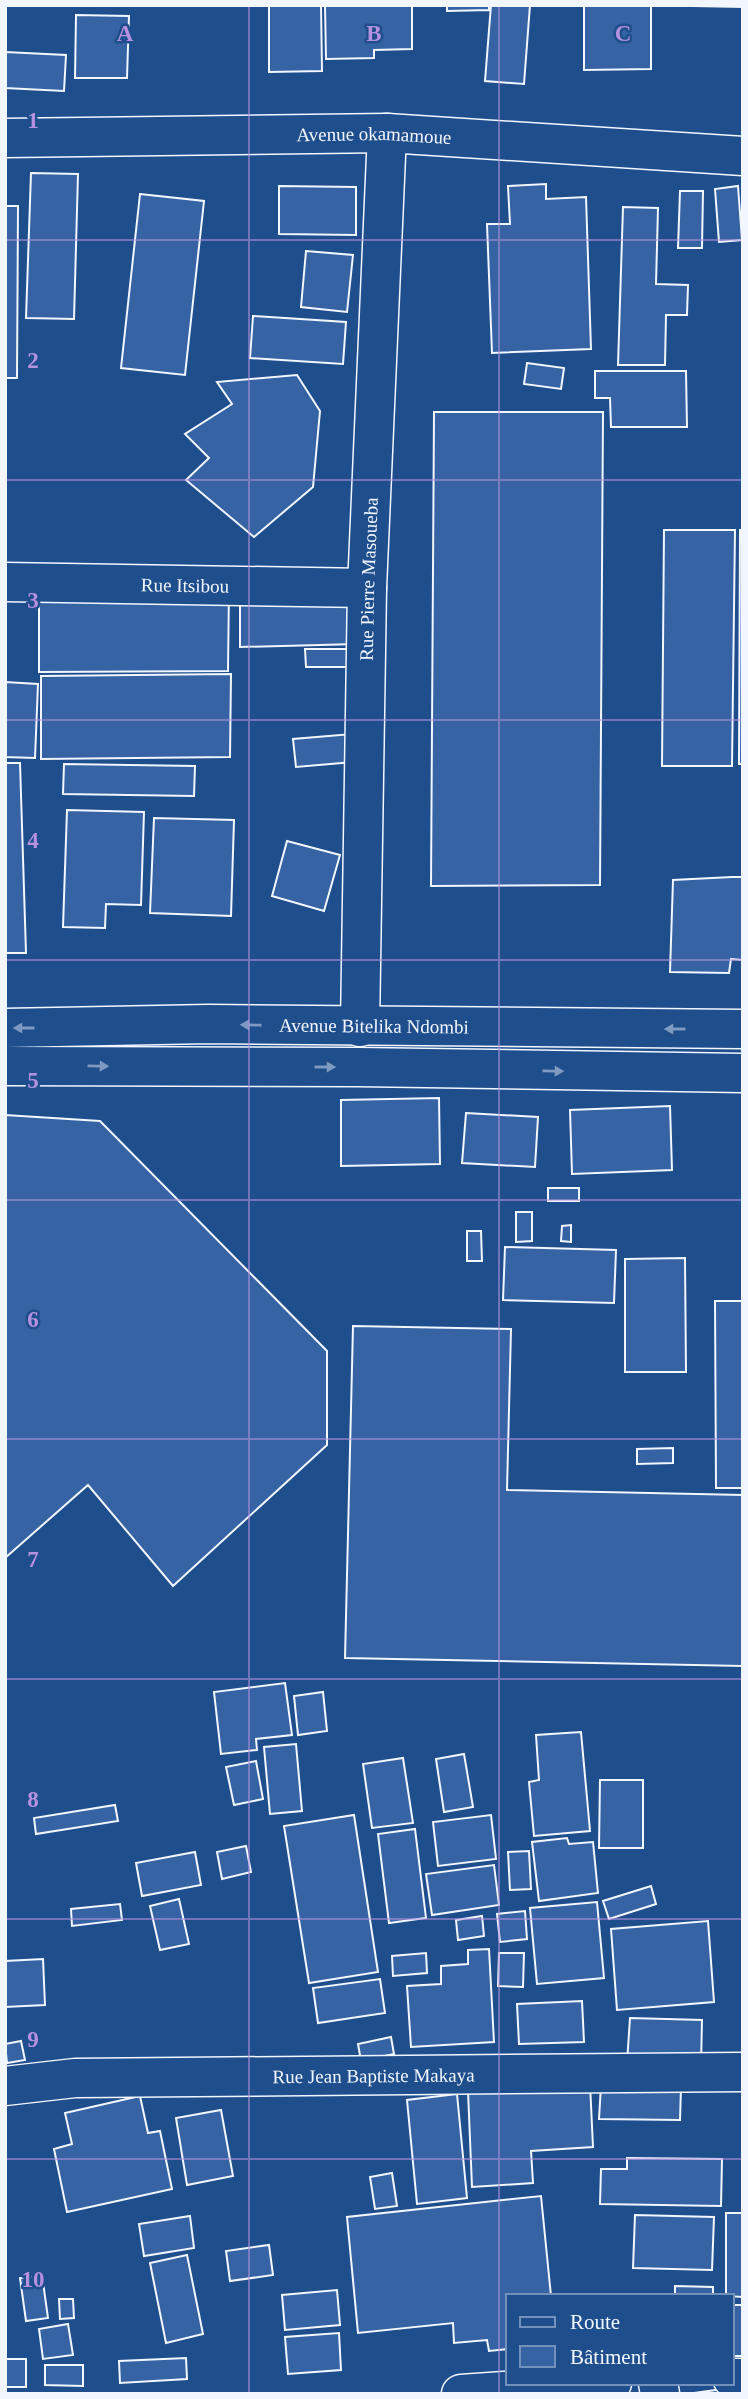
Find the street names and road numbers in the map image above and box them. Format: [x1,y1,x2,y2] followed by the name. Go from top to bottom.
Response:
[296,122,452,148] street label: Avenue okamamoue
[355,496,382,661] street label: Rue Pierre Masoueba
[141,574,230,596] street label: Rue Itsibou
[279,1014,469,1037] street label: Avenue Bitelika Ndombi
[272,2064,475,2087] street label: Rue Jean Baptiste Makaya

